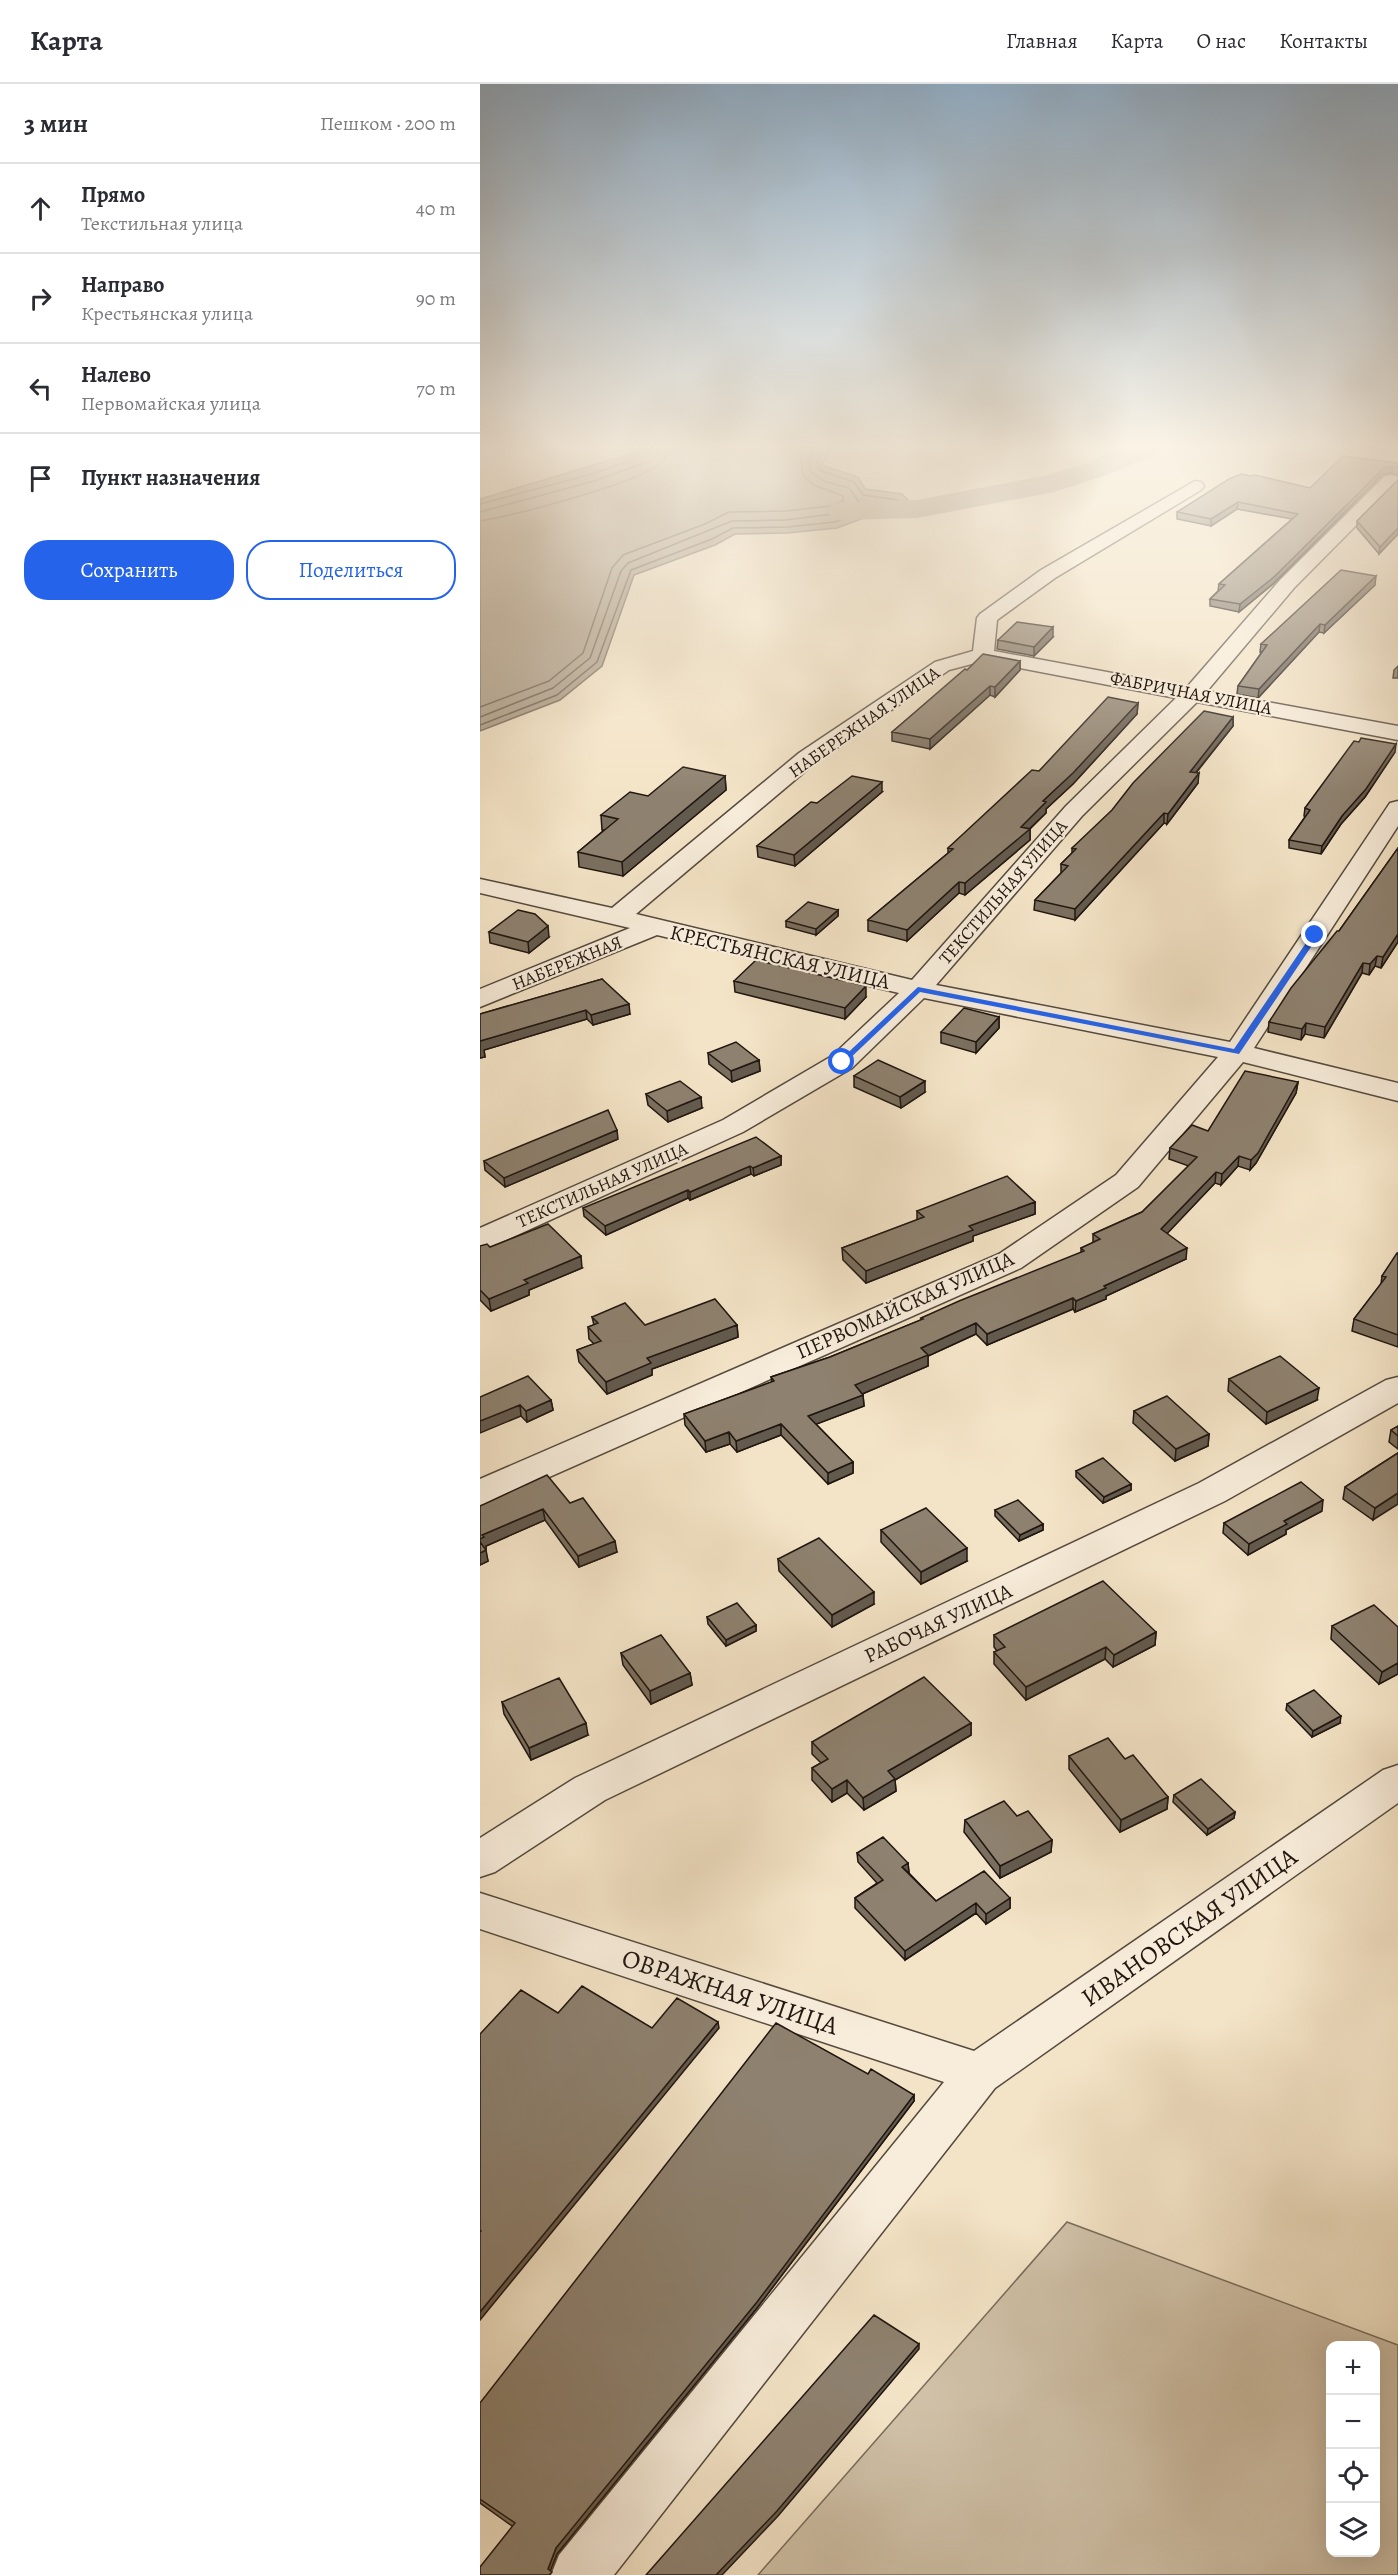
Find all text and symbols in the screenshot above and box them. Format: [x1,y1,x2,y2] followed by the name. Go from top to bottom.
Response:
[30,22,103,60] text: Карта
[1006,27,1078,55] text: Главная
[1111,27,1163,55] text: Карта
[1196,27,1246,55] text: О нас
[1279,27,1368,55] text: Контакты
[24,106,88,141] text: 3 мин
[320,110,456,137] text: Пешком · 200 m
[81,180,145,210] text: Прямо
[24,192,57,225] icon: ahead
[416,195,456,222] text: 40 m
[81,210,243,237] text: Текстильная улица
[81,270,164,300] text: Направо
[24,282,57,315] icon: right
[416,285,456,312] text: 90 m
[81,300,253,327] text: Крестьянская улица
[81,360,151,390] text: Налево
[24,372,57,405] icon: left
[416,375,456,402] text: 70 m
[81,390,261,417] text: Первомайская улица
[24,462,57,495] icon: arrive
[81,463,260,493] text: Пункт назначения
[24,540,234,600] button: Сохранить
[246,540,456,600] button: Поделиться
[784,661,945,783] street label: НАБЕРЕЖНАЯ УЛИЦА
[1108,666,1274,721] street label: ФАБРИЧНАЯ УЛИЦА
[933,814,1073,970] street label: ТЕКСТИЛЬНАЯ УЛИЦА
[667,918,893,996] street label: КРЕСТЬЯНСКАЯ УЛИЦА
[1301,921,1327,947] route end
[508,930,626,996] street label: НАБЕРЕЖНАЯ
[828,1048,854,1074] route start
[513,1136,692,1234] street label: ТЕКСТИЛЬНАЯ УЛИЦА
[792,1244,1019,1366] street label: ПЕРВОМАЙСКАЯ УЛИЦА
[860,1576,1017,1669] street label: РАБОЧАЯ УЛИЦА
[1074,1839,1305,2015] street label: ИВАНОВСКАЯ УЛИЦА
[617,1941,843,2044] street label: ОВРАЖНАЯ УЛИЦА
[1326,2341,1380,2557] map controls
[1326,2341,1380,2395] button: +
[1326,2395,1380,2449] button: −
[1326,2449,1380,2503] button: locate
[1326,2503,1380,2557] button: layers

